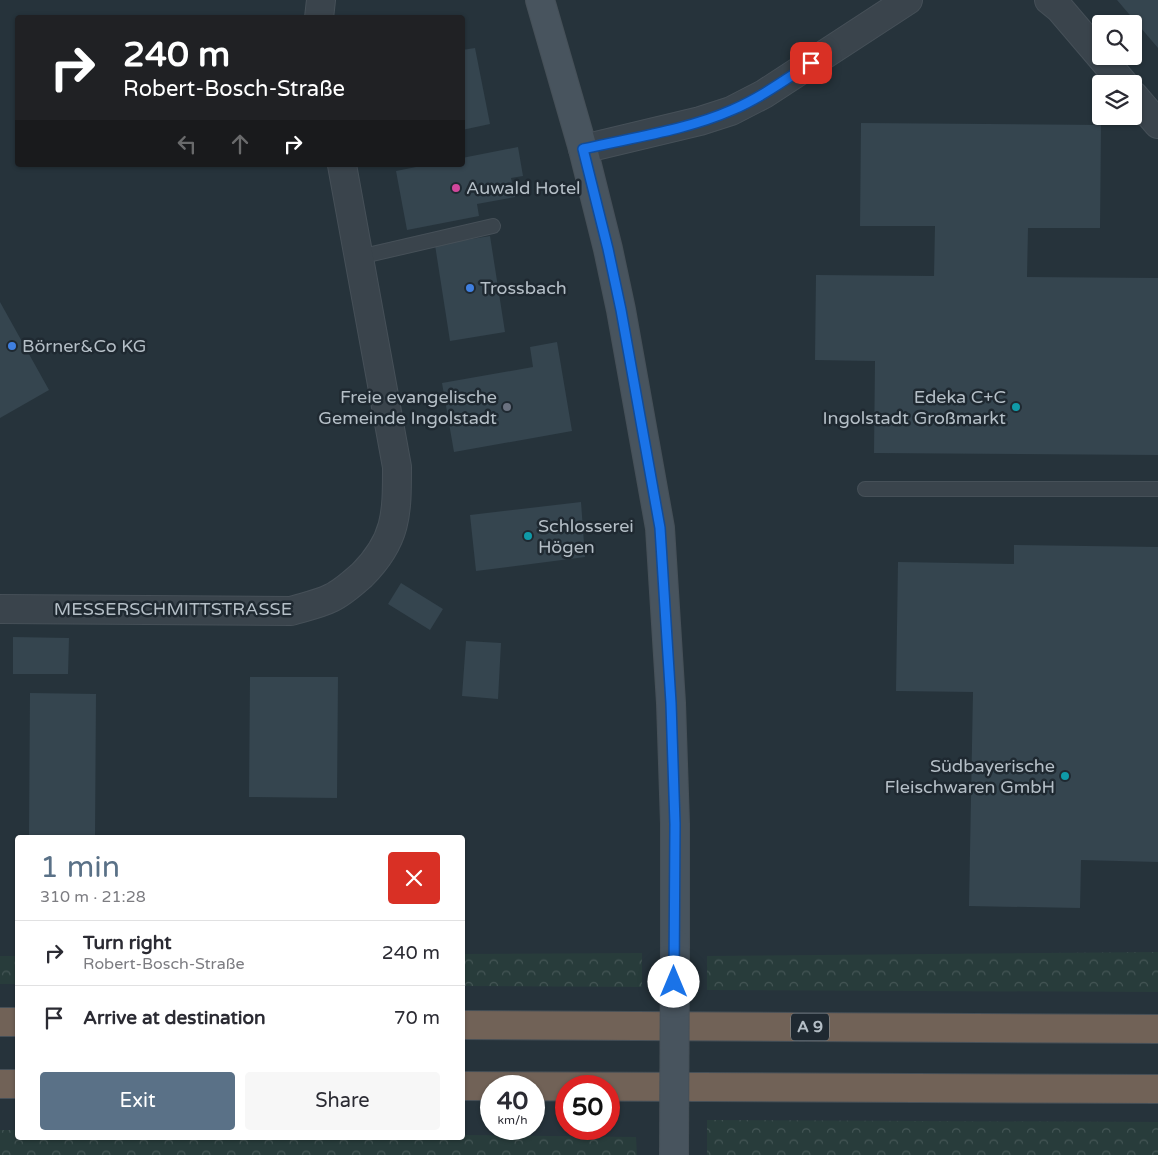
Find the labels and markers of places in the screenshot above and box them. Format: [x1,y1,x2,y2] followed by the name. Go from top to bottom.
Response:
[790,42,832,84] pin
[466,177,581,199] place label: Auwald Hotel
[450,182,462,194] marker: Auwald Hotel
[480,277,567,299] place label: Trossbach
[464,282,476,294] marker: Trossbach
[22,335,146,357] place label: Börner&Co KG
[6,340,18,352] marker: Börner&Co KG
[318,386,497,429] place label: Freie evangelische Gemeinde Ingolstadt
[822,386,1006,429] place label: Edeka C+C Ingolstadt Großmarkt
[501,401,513,413] marker: Freie evangelische Gemeinde Ingolstadt
[1010,401,1022,413] marker: Edeka C+C Ingolstadt Großmarkt
[538,515,634,558] place label: Schlosserei Högen
[522,530,534,542] marker: Schlosserei Högen
[884,755,1055,798] place label: Südbayerische Fleischwaren GmbH
[1059,770,1071,782] marker: Südbayerische Fleischwaren GmbH

